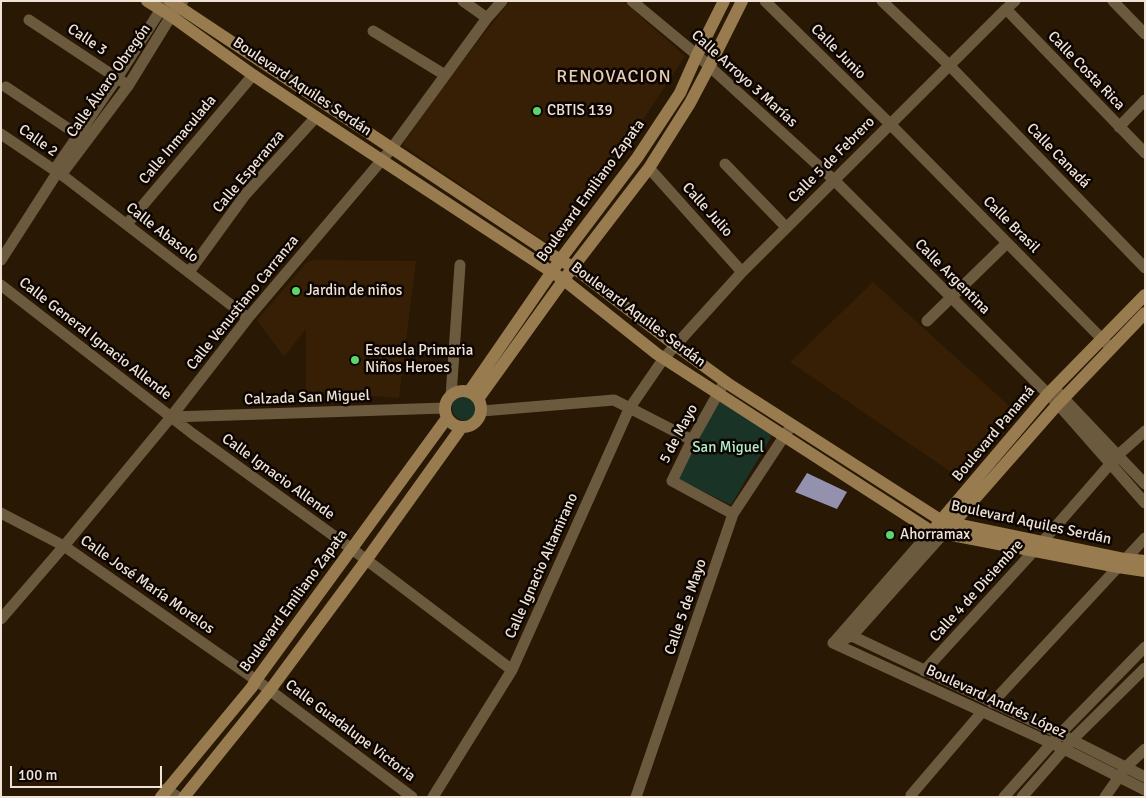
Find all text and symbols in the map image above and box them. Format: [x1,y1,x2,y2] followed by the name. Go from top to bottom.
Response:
[64,20,110,60] street label: Calle 3
[63,21,155,141] street label: Calle Álvaro Obregón
[807,21,869,83] street label: Calle Junio
[687,27,801,131] street label: Calle Arroyo 3 Marías
[1044,28,1128,114] street label: Calle Costa Rica
[229,34,375,140] street label: Boulevard Aquiles Serdán
[555,66,673,88] district label: RENOVACION
[136,92,220,188] street label: Calle Inmaculada
[547,102,613,120] place label: CBTIS 139
[531,105,543,117] marker: CBTIS 139
[785,113,879,207] street label: Calle 5 de Febrero
[533,116,649,266] street label: Boulevard Emiliano Zapata
[1022,120,1094,192] street label: Calle Canadá
[15,121,61,161] street label: Calle 2
[209,127,289,217] street label: Calle Esperanza
[678,179,736,241] street label: Calle Julio
[979,193,1043,257] street label: Calle Brasil
[122,199,202,267] street label: Calle Abasolo
[183,232,303,374] street label: Calle Venustiano Carranza
[911,236,993,318] street label: Calle Argentina
[567,259,709,371] street label: Boulevard Aquiles Serdán
[15,274,175,404] street label: Calle General Ignacio Allende
[306,282,402,300] place label: Jardin de niños
[290,285,302,297] marker: Jardin de niños
[365,342,473,377] place label: Escuela Primaria Niños Heroes
[349,354,361,366] marker: Escuela Primaria Niños Heroes
[949,383,1039,485] street label: Boulevard Panamá
[244,387,370,409] street label: Calzada San Miguel
[656,401,702,467] street label: 5 de Mayo
[218,430,338,524] street label: Calle Ignacio Allende
[692,439,764,457] park label: San Miguel
[502,490,582,642] street label: Calle Ignacio Altamirano
[949,497,1113,549] street label: Boulevard Aquiles Serdán
[236,526,352,676] street label: Boulevard Emiliano Zapata
[900,526,970,544] place label: Ahorramax
[884,529,896,541] marker: Ahorramax
[77,532,217,638] street label: Calle José María Morelos
[926,536,1028,646] street label: Calle 4 de Diciembre
[661,557,711,657] street label: Calle 5 de Mayo
[923,662,1069,742] street label: Boulevard Andrés López
[281,676,419,786] street label: Calle Guadalupe Victoria
[12,756,165,788] scale bar
[18,766,58,784] text: 100 m

